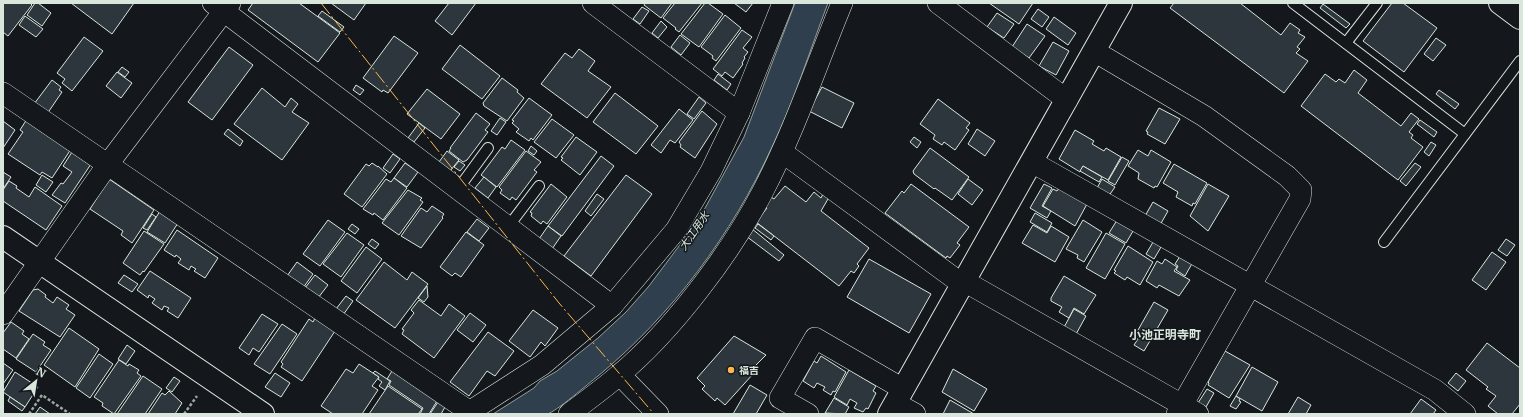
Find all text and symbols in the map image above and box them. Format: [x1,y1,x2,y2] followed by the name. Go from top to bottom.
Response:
[676,208,713,253] water label: 大江用水
[1129,327,1201,342] district label: 小池正明寺町
[16,361,56,401] north arrow
[34,364,49,381] text: N
[739,364,759,377] place label: 福吉
[726,365,736,375] marker: 福吉

